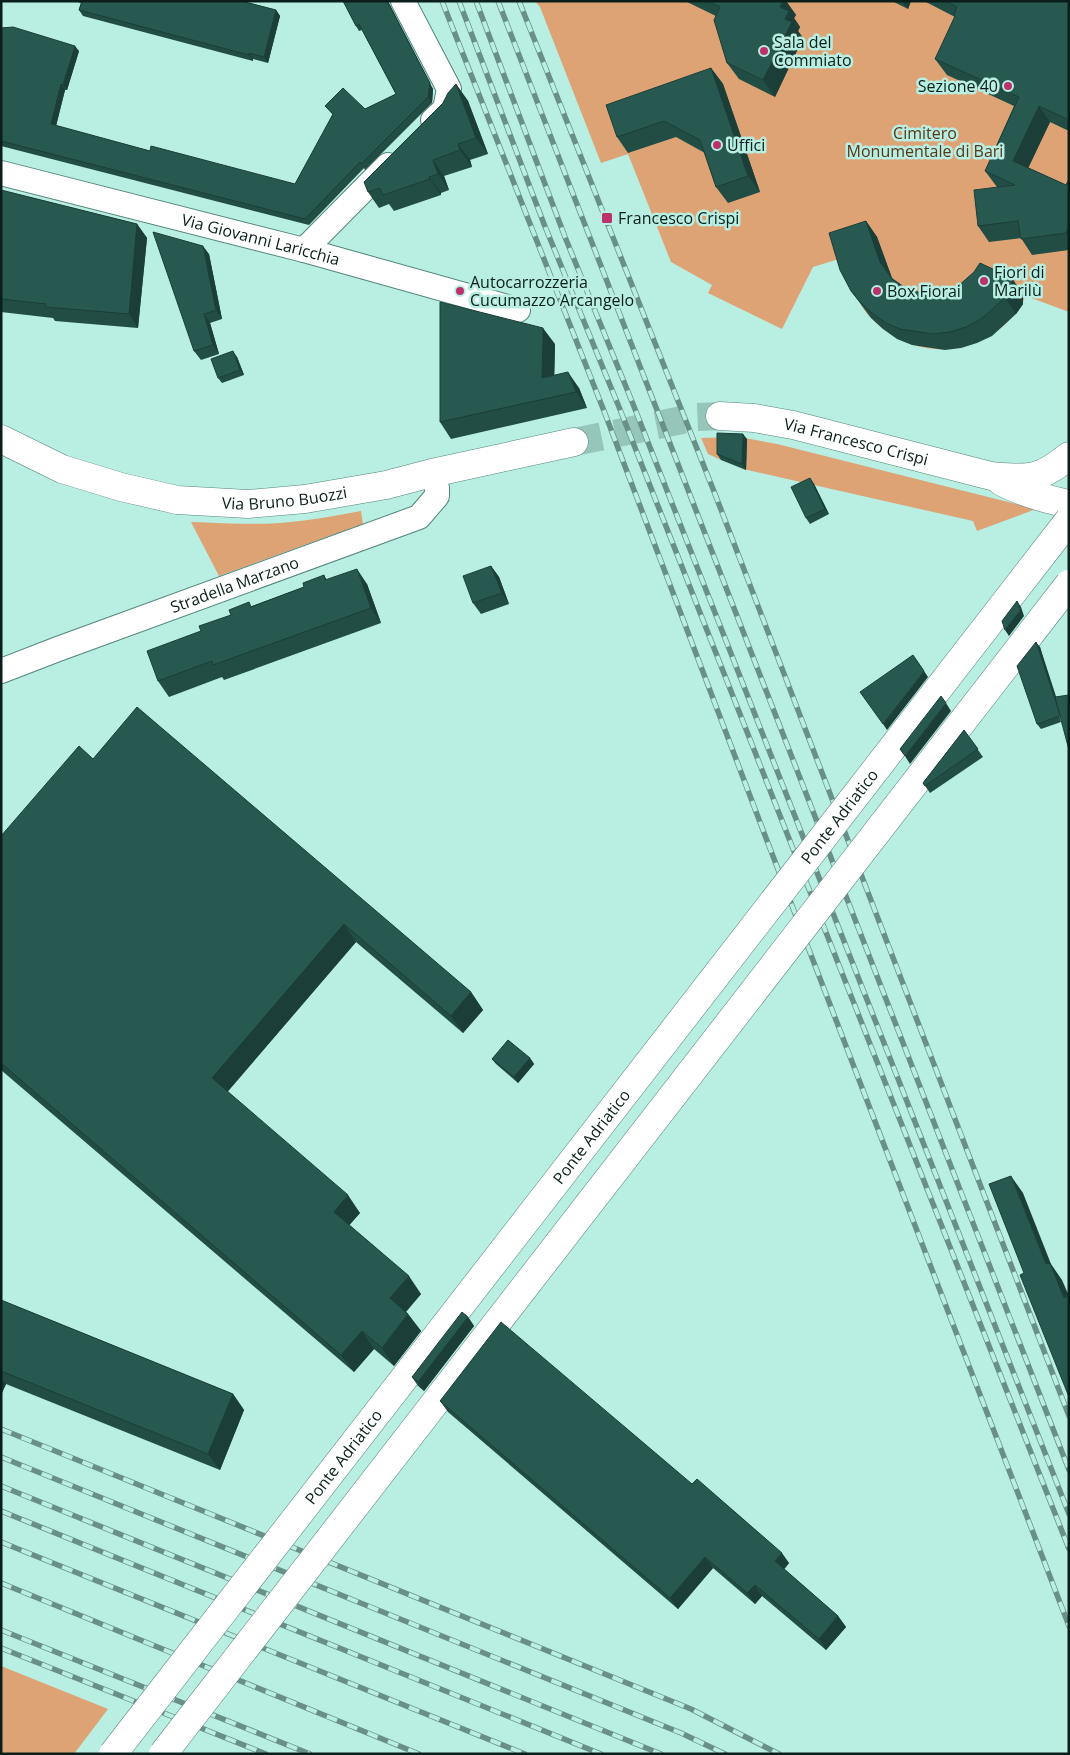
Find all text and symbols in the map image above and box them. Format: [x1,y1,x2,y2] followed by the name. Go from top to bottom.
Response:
[774,31,852,71] place label: Sala del Commiato
[758,45,770,57] marker: Sala del Commiato
[918,75,998,97] place label: Sezione 40
[1002,80,1014,92] marker: Sezione 40
[847,122,1003,162] park label: Cimitero Monumentale di Bari
[727,134,765,156] place label: Uffici
[711,139,723,151] marker: Uffici
[618,207,739,229] place label: Francesco Crispi
[179,208,342,270] street label: Via Giovanni Laricchia
[600,211,614,225] marker: Francesco Crispi
[994,261,1044,301] place label: Fiori di Marilù
[470,271,634,311] place label: Autocarrozzeria Cucumazzo Arcangelo
[978,275,990,287] marker: Fiori di Marilù
[887,280,961,302] place label: Box Fiorai
[454,285,466,297] marker: Autocarrozzeria Cucumazzo Arcangelo
[871,285,883,297] marker: Box Fiorai
[782,413,931,470] street label: Via Francesco Crispi
[221,481,349,515] street label: Via Bruno Buozzi
[167,551,302,618] street label: Stradella Marzano
[796,765,883,868] street label: Ponte Adriatico
[548,1085,635,1189] street label: Ponte Adriatico
[300,1405,387,1509] street label: Ponte Adriatico

